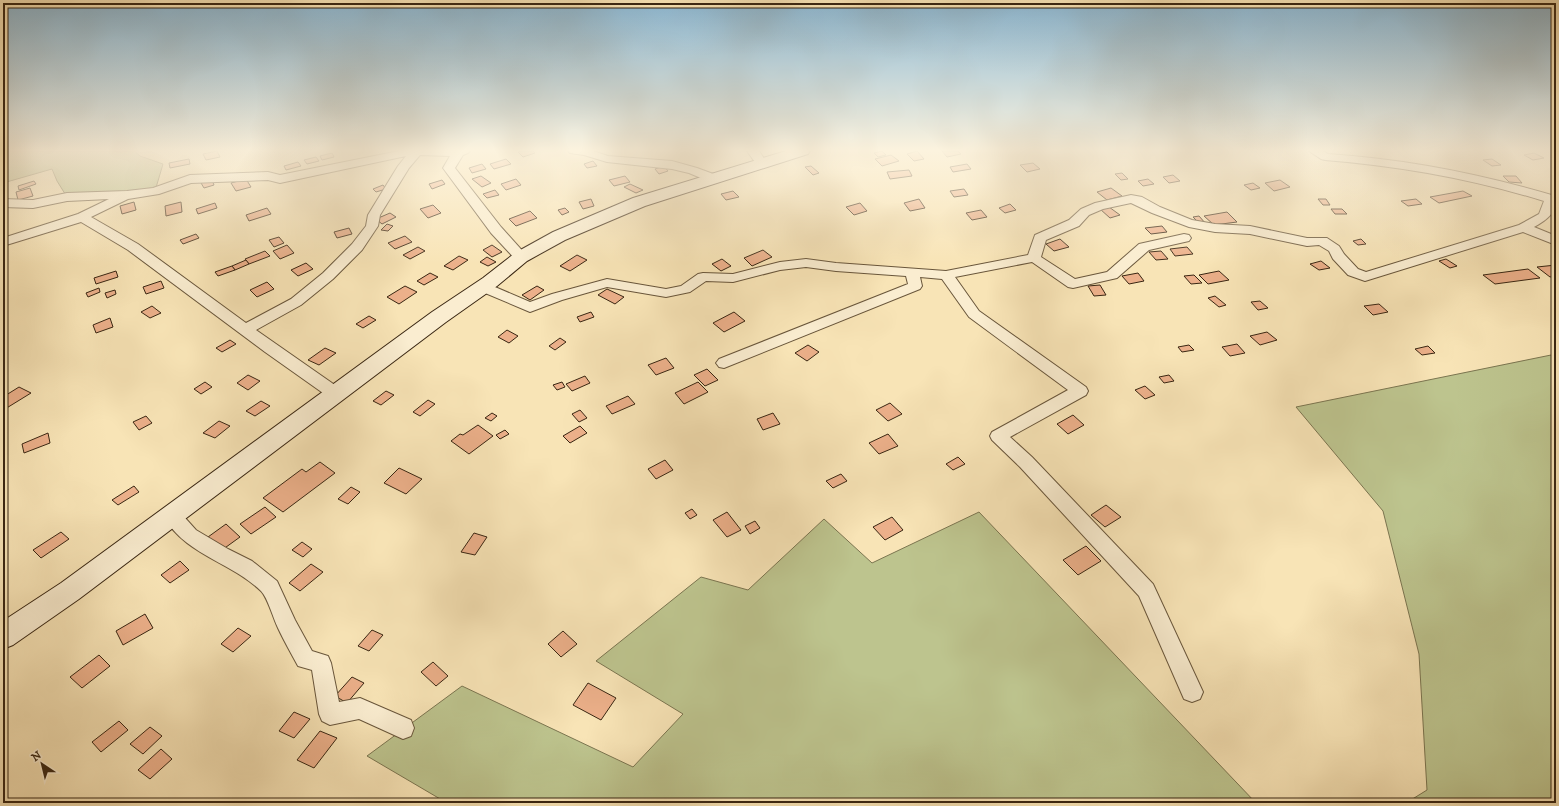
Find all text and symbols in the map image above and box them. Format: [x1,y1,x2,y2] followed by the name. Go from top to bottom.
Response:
[22,744,62,784] north arrow
[29,748,45,765] text: N

